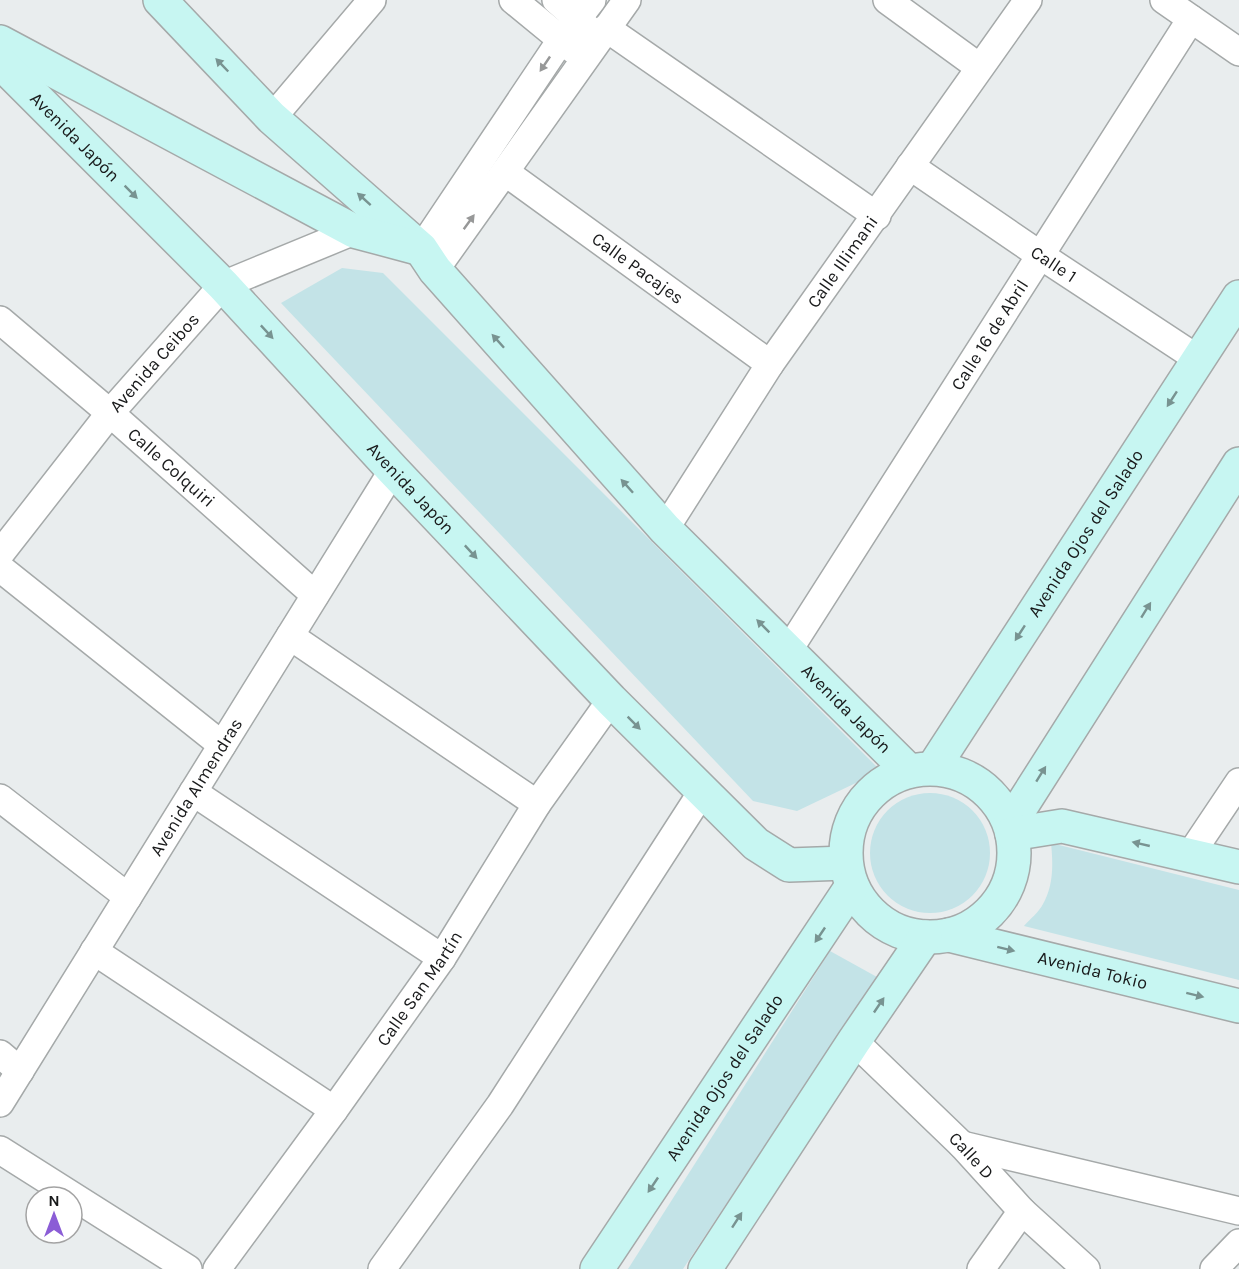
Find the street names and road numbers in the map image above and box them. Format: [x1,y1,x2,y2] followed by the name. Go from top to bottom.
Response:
[26,88,124,186] street label: Avenida Japón
[802,211,883,312] street label: Calle Illimani
[588,228,688,309] street label: Calle Pacajes
[1027,241,1081,287] street label: Calle 1
[946,275,1033,394] street label: Calle 16 de Abril
[105,309,204,417] street label: Avenida Ceibos
[123,423,219,512] street label: Calle Colquiri
[362,438,459,539] street label: Avenida Japón
[1023,445,1148,621] street label: Avenida Ojos del Salado
[797,659,896,758] street label: Avenida Japón
[145,714,247,860] street label: Avenida Almendras
[372,927,467,1050] street label: Calle San Martín
[1036,946,1150,994] street label: Avenida Tokio
[661,990,788,1165] street label: Avenida Ojos del Salado
[944,1127,999,1184] street label: Calle D

